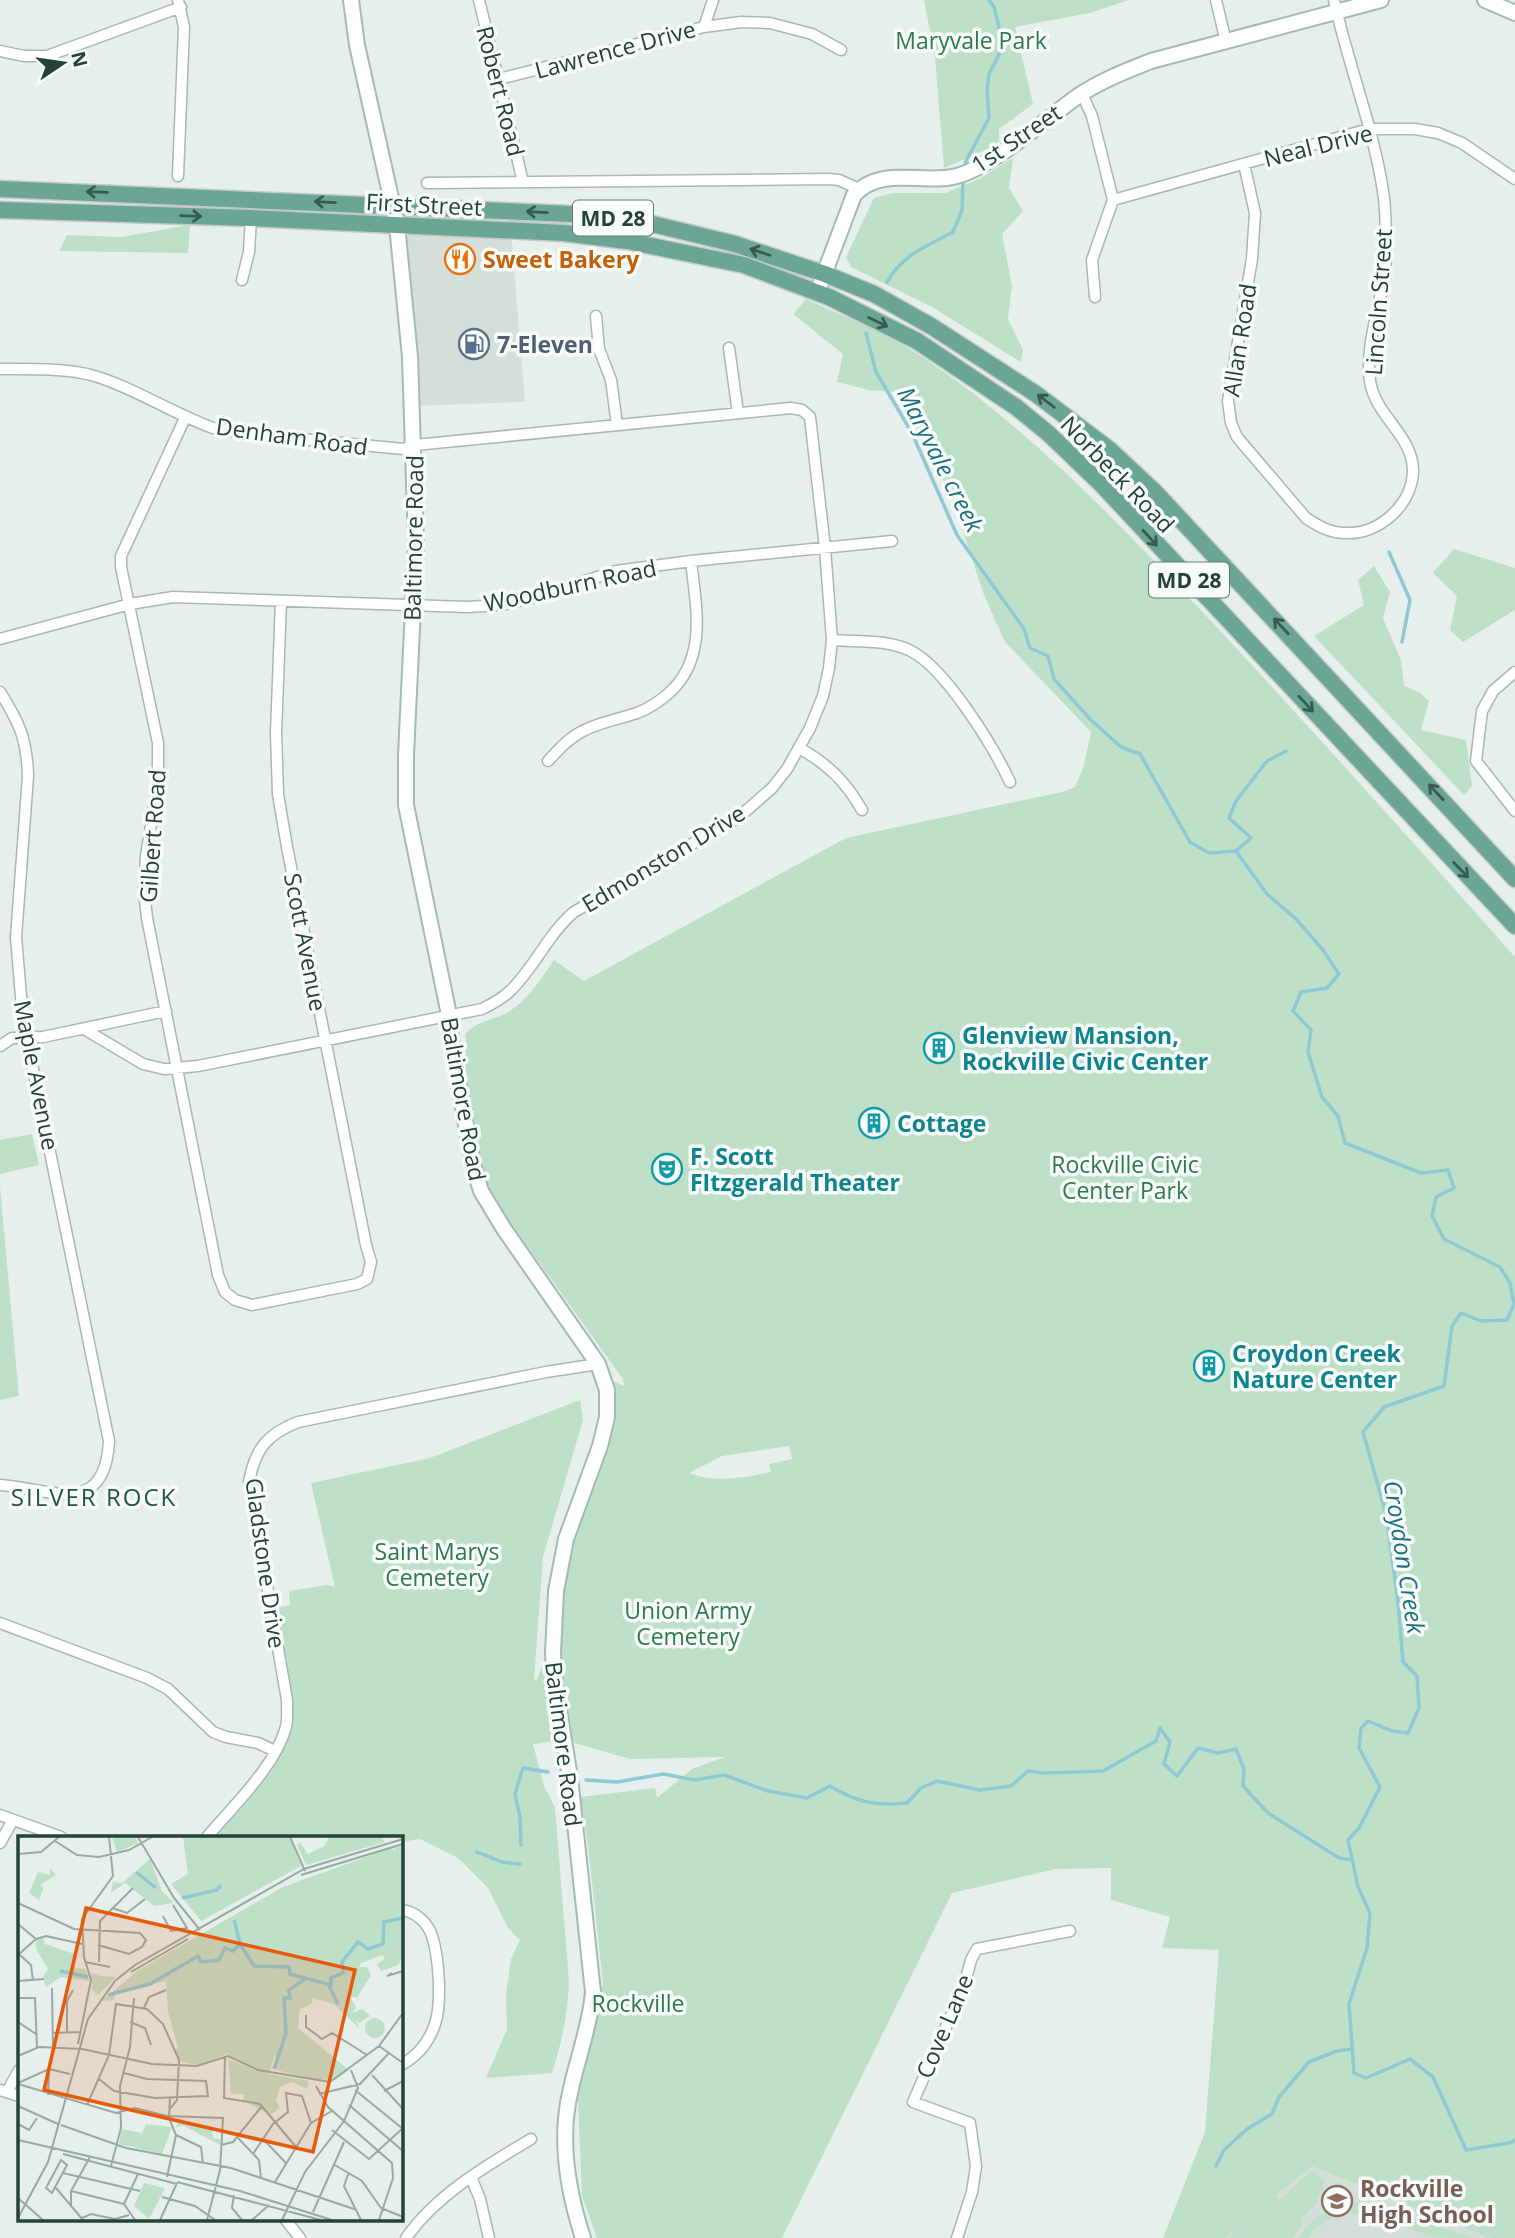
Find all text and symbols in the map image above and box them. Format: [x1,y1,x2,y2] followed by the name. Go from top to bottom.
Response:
[531,12,699,86] street label: Lawrence Drive
[469,22,533,160] street label: Robert Road
[895,24,1047,56] park label: Maryvale Park
[28,28,98,98] north arrow
[65,49,94,70] text: N
[965,96,1067,180] street label: 1st Street
[1260,116,1376,174] street label: Neal Drive
[365,185,483,223] street label: First Street
[86,186,109,199] one-way arrow
[313,196,336,209] one-way arrow
[573,200,653,235] road number: MD 28
[526,206,549,219] one-way arrow
[179,209,202,223] one-way arrow
[1357,228,1399,376] street label: Lincoln Street
[443,242,477,276] restaurant icon: Sweet Bakery
[483,243,640,275] place label: Sweet Bakery
[750,245,772,258] one-way arrow
[1214,281,1264,399] street label: Allan Road
[867,316,888,329] one-way arrow
[457,327,491,361] fuel station icon: 7-Eleven
[497,328,593,360] place label: 7-Eleven
[890,381,992,538] water label: Maryvale creek
[1038,394,1056,409] one-way arrow
[1054,408,1182,540] street label: Norbeck Road
[214,410,370,462] street label: Denham Road
[396,455,430,621] street label: Baltimore Road
[1141,529,1157,547] one-way arrow
[481,551,659,619] street label: Woodburn Road
[1149,562,1229,598] road number: MD 28
[1272,618,1289,635] one-way arrow
[1297,695,1314,712] one-way arrow
[131,768,173,904] street label: Gilbert Road
[1428,783,1444,801] one-way arrow
[575,797,751,919] street label: Edmonston Drive
[1453,861,1470,878] one-way arrow
[277,870,335,1014] street label: Scott Avenue
[7,997,67,1153] street label: Maple Avenue
[434,1015,494,1183] street label: Baltimore Road
[962,1019,1208,1077] place label: Glenview Mansion, Rockville Civic Center
[922,1031,956,1065] building icon: Glenview Mansion, Rockville Civic Center
[857,1106,891,1140] building icon: Cottage
[897,1107,986,1139] place label: Cottage
[690,1140,900,1198] place label: F. Scott FItzgerald Theater
[1051,1148,1199,1206] park label: Rockville Civic Center Park
[650,1152,684,1186] theatre icon: F. Scott FItzgerald Theater
[1232,1337,1402,1395] place label: Croydon Creek Nature Center
[1192,1349,1226,1383] building icon: Croydon Creek Nature Center
[238,1476,294,1650] street label: Gladstone Drive
[1377,1478,1434,1637] water label: Croydon Creek
[11,1480,177,1513] district label: SILVER ROCK
[375,1535,499,1593] park label: Saint Marys Cemetery
[624,1594,752,1652] park label: Union Army Cemetery
[538,1660,590,1828] street label: Baltimore Road
[18,1836,402,2220] inset map
[908,1969,980,2083] street label: Cove Lane
[592,1987,684,2019] park label: Rockville
[1360,2172,1494,2230] place label: Rockville High School
[1320,2184,1354,2218] school or university icon: Rockville High School

